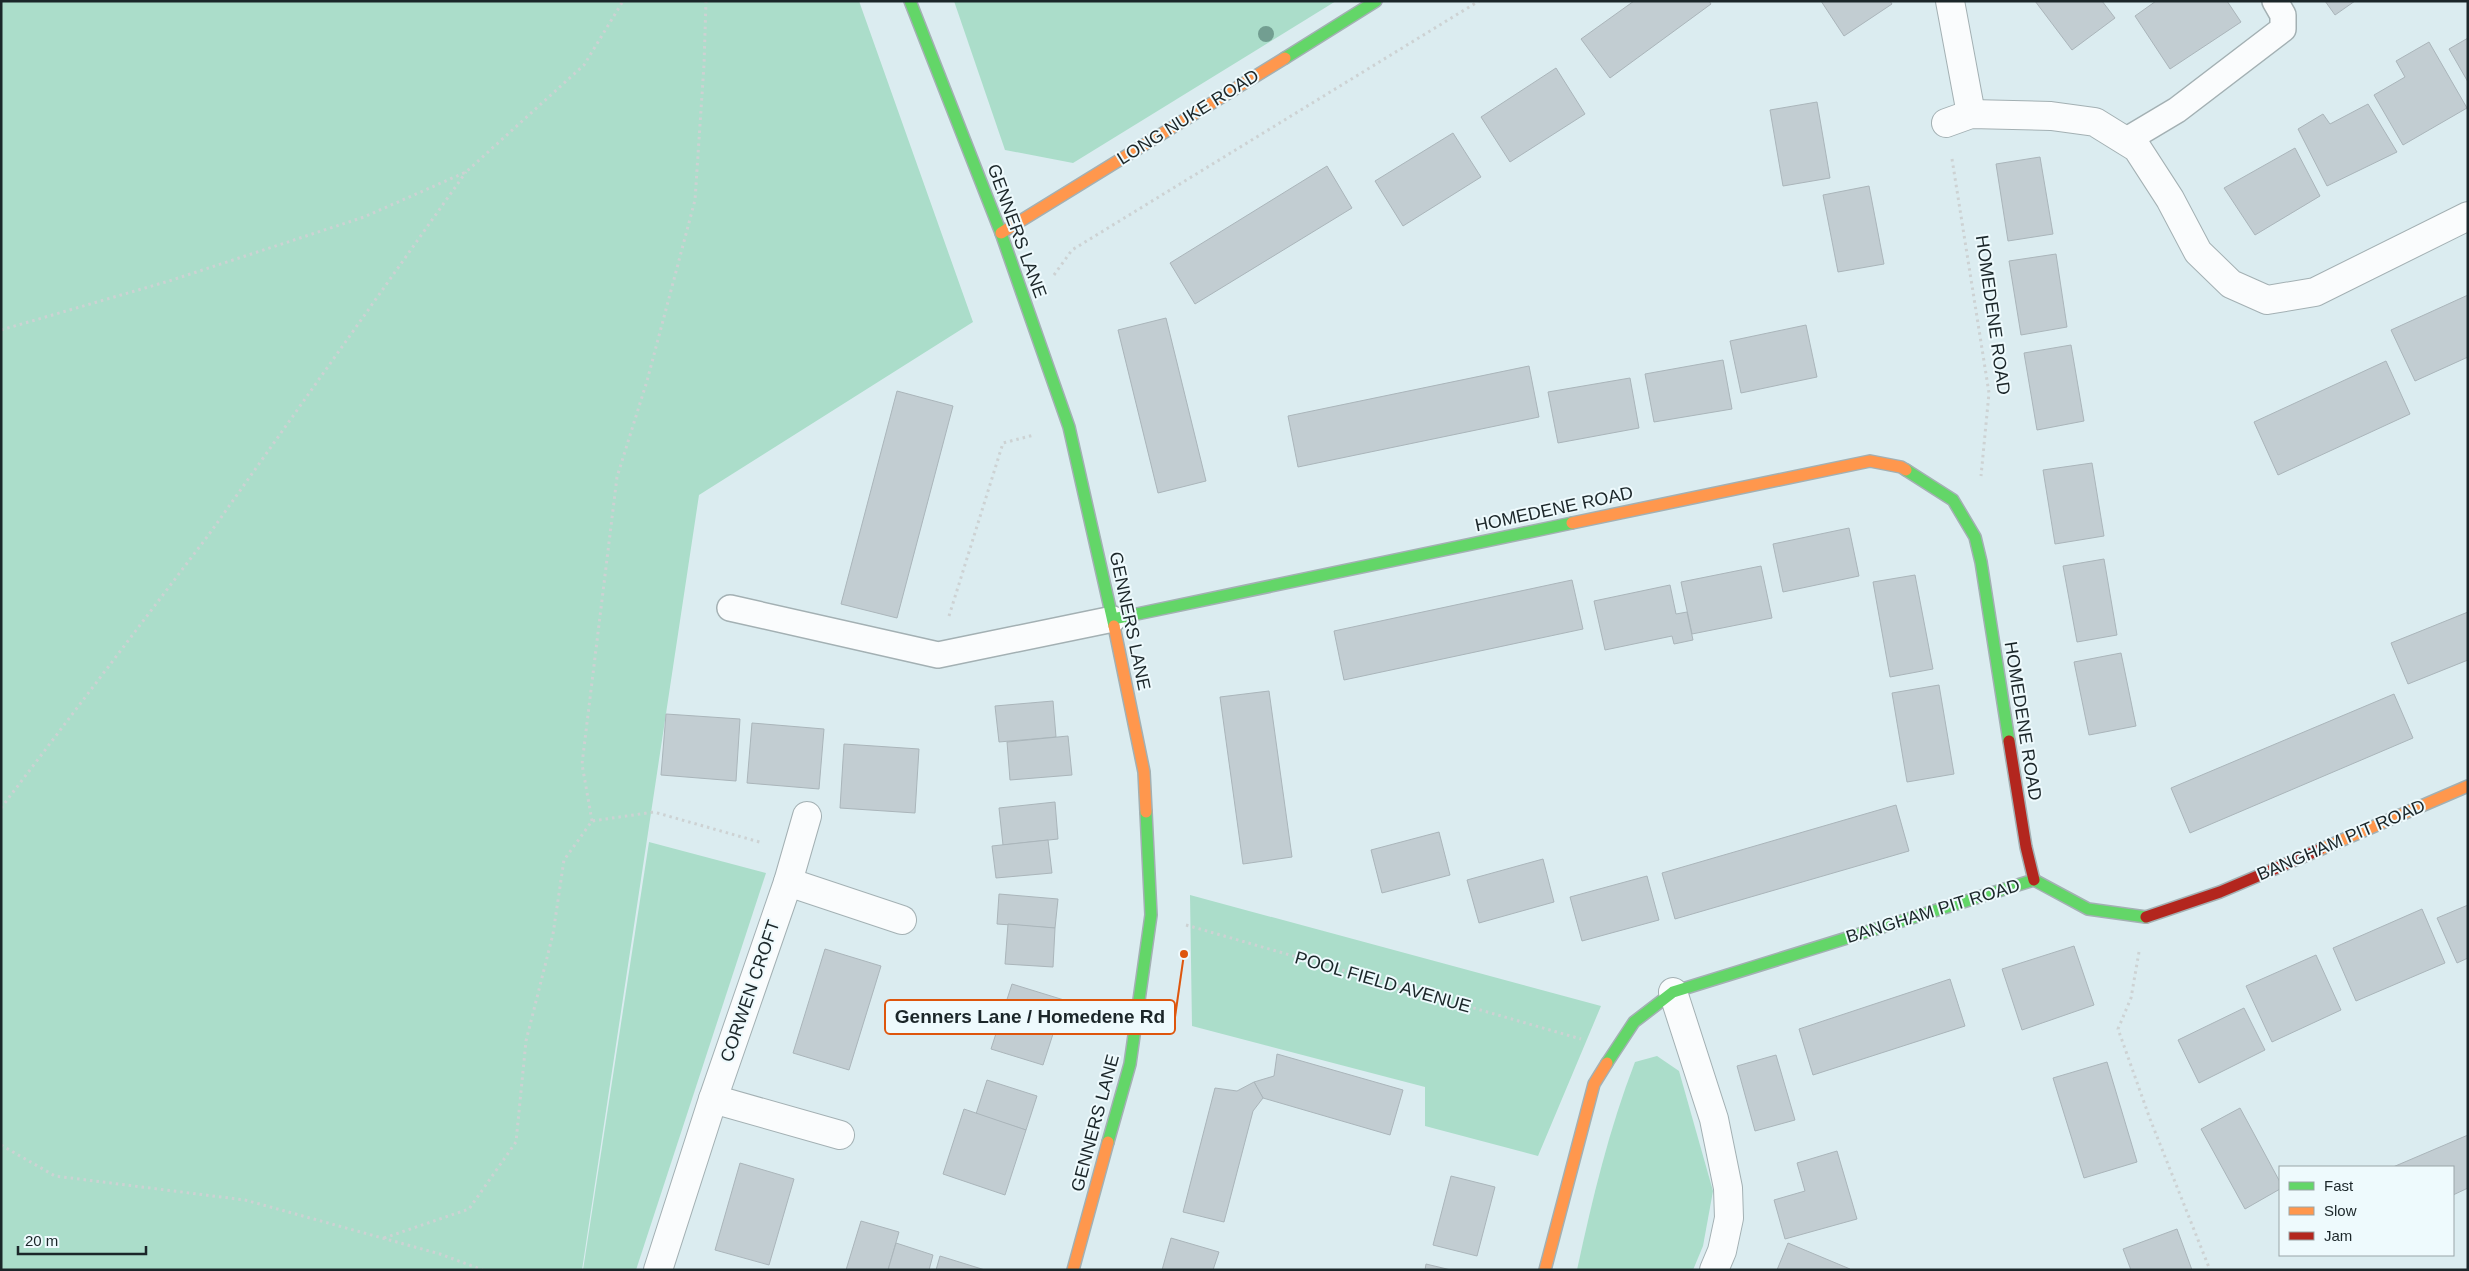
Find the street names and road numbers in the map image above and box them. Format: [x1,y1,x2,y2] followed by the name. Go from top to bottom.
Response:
[1114,65,1262,169] street label: LONG NUKE ROAD
[983,161,1051,301] street label: GENNERS LANE
[1972,234,2014,396] street label: HOMEDENE ROAD
[1473,482,1635,536] street label: HOMEDENE ROAD
[1106,550,1154,692] street label: GENNERS LANE
[2001,640,2045,802] street label: HOMEDENE ROAD
[2254,795,2428,885] street label: BANGHAM PIT ROAD
[1844,875,2022,947] street label: BANGHAM PIT ROAD
[716,917,784,1065] street label: CORWEN CROFT
[1293,947,1473,1017] street label: POOL FIELD AVENUE
[1067,1052,1123,1194] street label: GENNERS LANE

